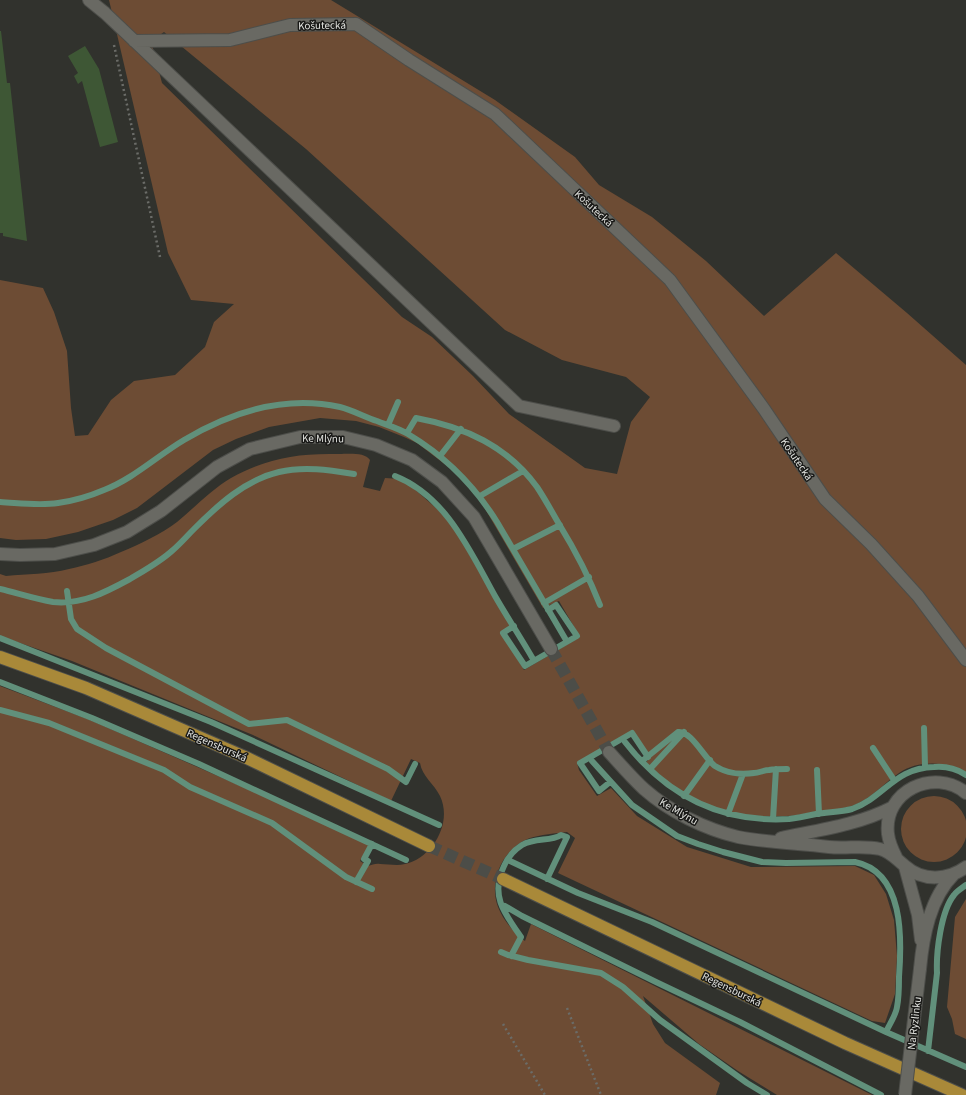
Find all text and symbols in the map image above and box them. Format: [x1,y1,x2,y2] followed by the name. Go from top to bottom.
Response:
[298,18,346,33] street label: Košutecká
[571,187,616,230] street label: Košutecká
[302,431,344,446] street label: Ke Mlýnu
[777,435,816,483] street label: Košutecká
[184,726,249,765] street label: Regensburská
[657,794,701,828] street label: Ke Mlýnu
[700,969,764,1010] street label: Regensburská
[904,996,925,1051] street label: Na Ryzlinku

